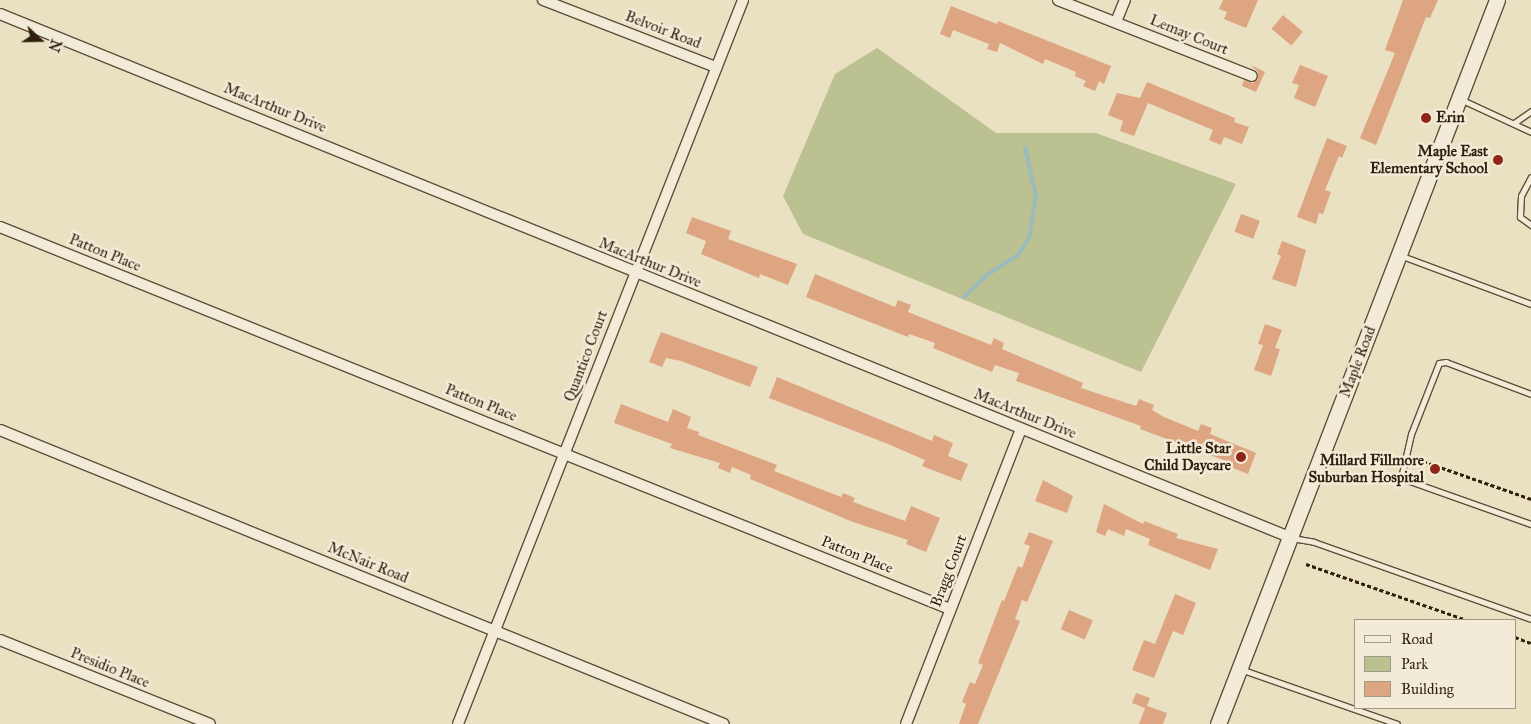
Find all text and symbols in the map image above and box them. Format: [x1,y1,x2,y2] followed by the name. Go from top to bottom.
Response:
[623,7,703,53] street label: Belvoir Road
[1147,11,1231,59] street label: Lemay Court
[15,15,65,65] north arrow
[44,37,65,54] text: N
[221,79,329,137] street label: MacArthur Drive
[1436,109,1465,127] place label: Erin
[1420,112,1432,124] marker: Erin
[1370,142,1488,177] place label: Maple East Elementary School
[1492,154,1504,166] marker: Maple East Elementary School
[66,230,144,276] street label: Patton Place
[596,234,704,292] street label: MacArthur Drive
[560,308,612,404] street label: Quantico Court
[1336,324,1380,400] street label: Maple Road
[442,380,520,426] street label: Patton Place
[971,385,1079,443] street label: MacArthur Drive
[1144,439,1231,474] place label: Little Star Child Daycare
[1235,451,1247,463] marker: Little Star Child Daycare
[1308,451,1424,486] place label: Millard Fillmore Suburban Hospital
[1428,462,1442,476] marker: Millard Fillmore Suburban Hospital
[818,532,896,578] street label: Patton Place
[927,532,971,610] street label: Bragg Court
[325,539,411,587] street label: McNair Road
[1354,619,1516,709] legend
[1401,630,1433,648] text: Road
[68,644,152,692] street label: Presidio Place
[1401,655,1428,673] text: Park
[1401,680,1454,698] text: Building

